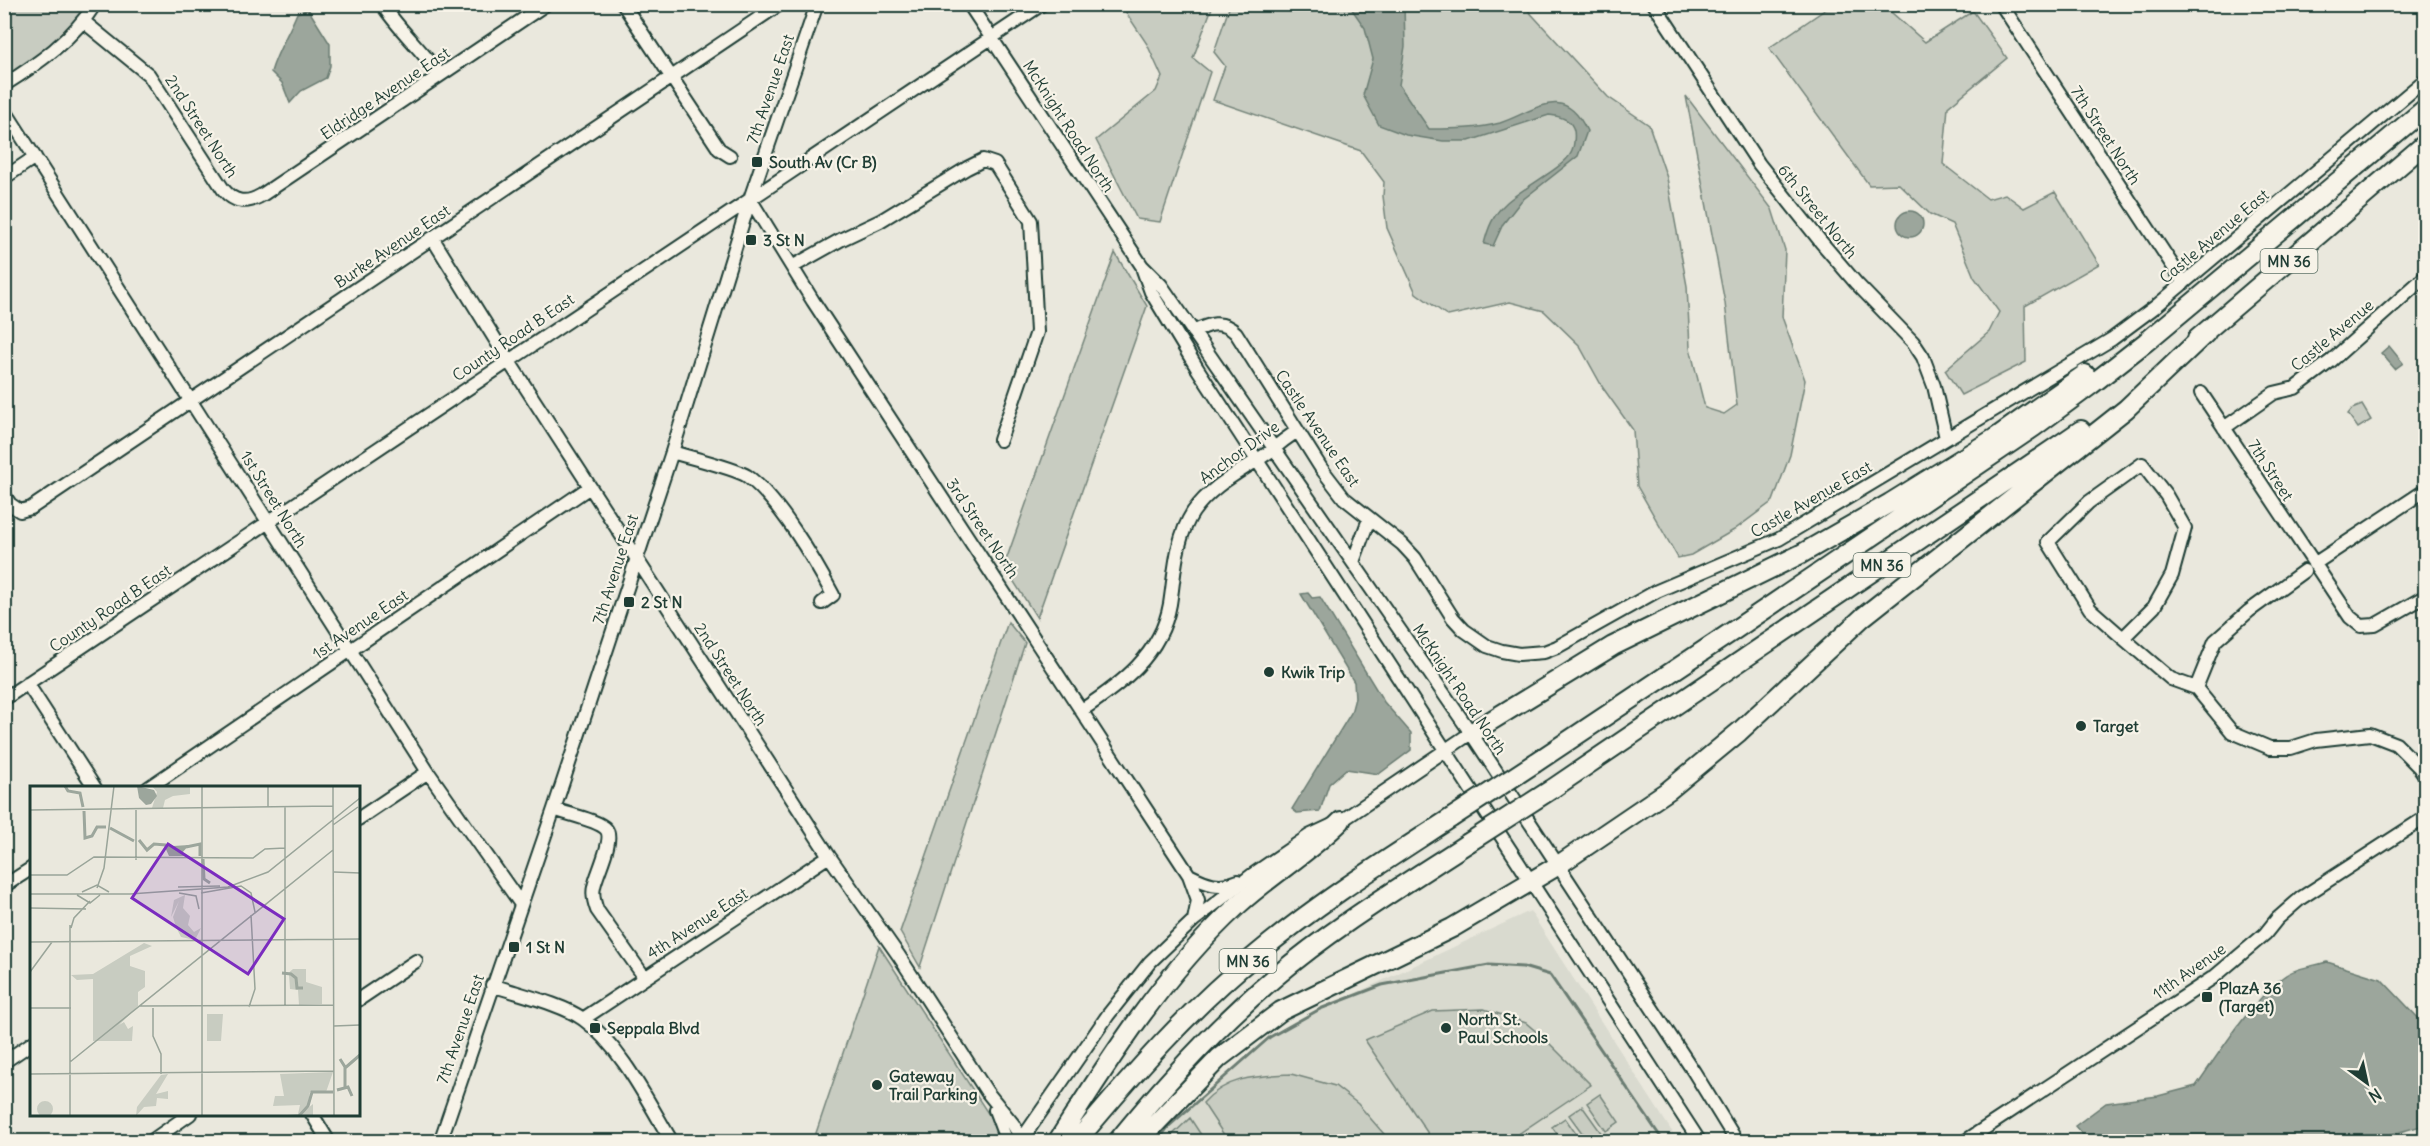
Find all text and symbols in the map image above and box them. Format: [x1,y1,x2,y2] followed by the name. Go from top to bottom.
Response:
[742,31,798,146] street label: 7th Avenue East
[317,42,454,144] street label: Eldridge Avenue East
[1019,56,1119,196] street label: McKnight Road North
[161,71,243,181] street label: 2nd Street North
[2067,82,2145,188] street label: 7th Street North
[769,152,877,173] place label: South Av (Cr B)
[750,155,764,169] marker: South Av (Cr B)
[1774,160,1862,262] street label: 6th Street North
[2155,184,2273,288] street label: Castle Avenue East
[330,200,454,292] street label: Burke Avenue East
[763,230,805,250] place label: 3 St N
[744,233,758,247] marker: 3 St N
[2260,249,2318,273] road number: MN 36
[448,288,578,385] street label: County Road B East
[2287,295,2377,375] street label: Castle Avenue
[1272,366,1365,491] street label: Castle Avenue East
[1195,416,1283,488] street label: Anchor Drive
[2244,436,2298,505] street label: 7th Street
[236,447,312,551] street label: 1st Street North
[1747,456,1876,542] street label: Castle Avenue East
[942,474,1024,582] street label: 3rd Street North
[588,511,642,627] street label: 7th Avenue East
[1854,553,1910,577] road number: MN 36
[45,559,175,656] street label: County Road B East
[308,584,412,663] street label: 1st Avenue East
[641,592,682,612] place label: 2 St N
[622,595,636,609] marker: 2 St N
[690,619,772,729] street label: 2nd Street North
[1409,620,1511,758] street label: McKnight Road North
[1281,662,1345,683] place label: Kwik Trip
[1262,665,1276,679] marker: Kwik Trip
[2093,716,2139,737] place label: Target
[2074,719,2088,733] marker: Target
[30,786,360,1116] inset map
[643,883,752,963] street label: 4th Avenue East
[526,937,565,957] place label: 1 St N
[2149,938,2229,1004] street label: 11th Avenue
[507,940,521,954] marker: 1 St N
[1220,949,1276,973] road number: MN 36
[432,971,488,1086] street label: 7th Avenue East
[2219,978,2281,1017] place label: PlazA 36 (Target)
[2200,990,2214,1004] marker: PlazA 36 (Target)
[1458,1009,1548,1047] place label: North St. Paul Schools
[607,1018,700,1039] place label: Seppala Blvd
[588,1021,602,1035] marker: Seppala Blvd
[1439,1021,1453,1035] marker: North St. Paul Schools
[2337,1053,2397,1113] north arrow
[889,1066,978,1105] place label: Gateway Trail Parking
[870,1078,884,1092] marker: Gateway Trail Parking
[2365,1084,2385,1107] text: N

